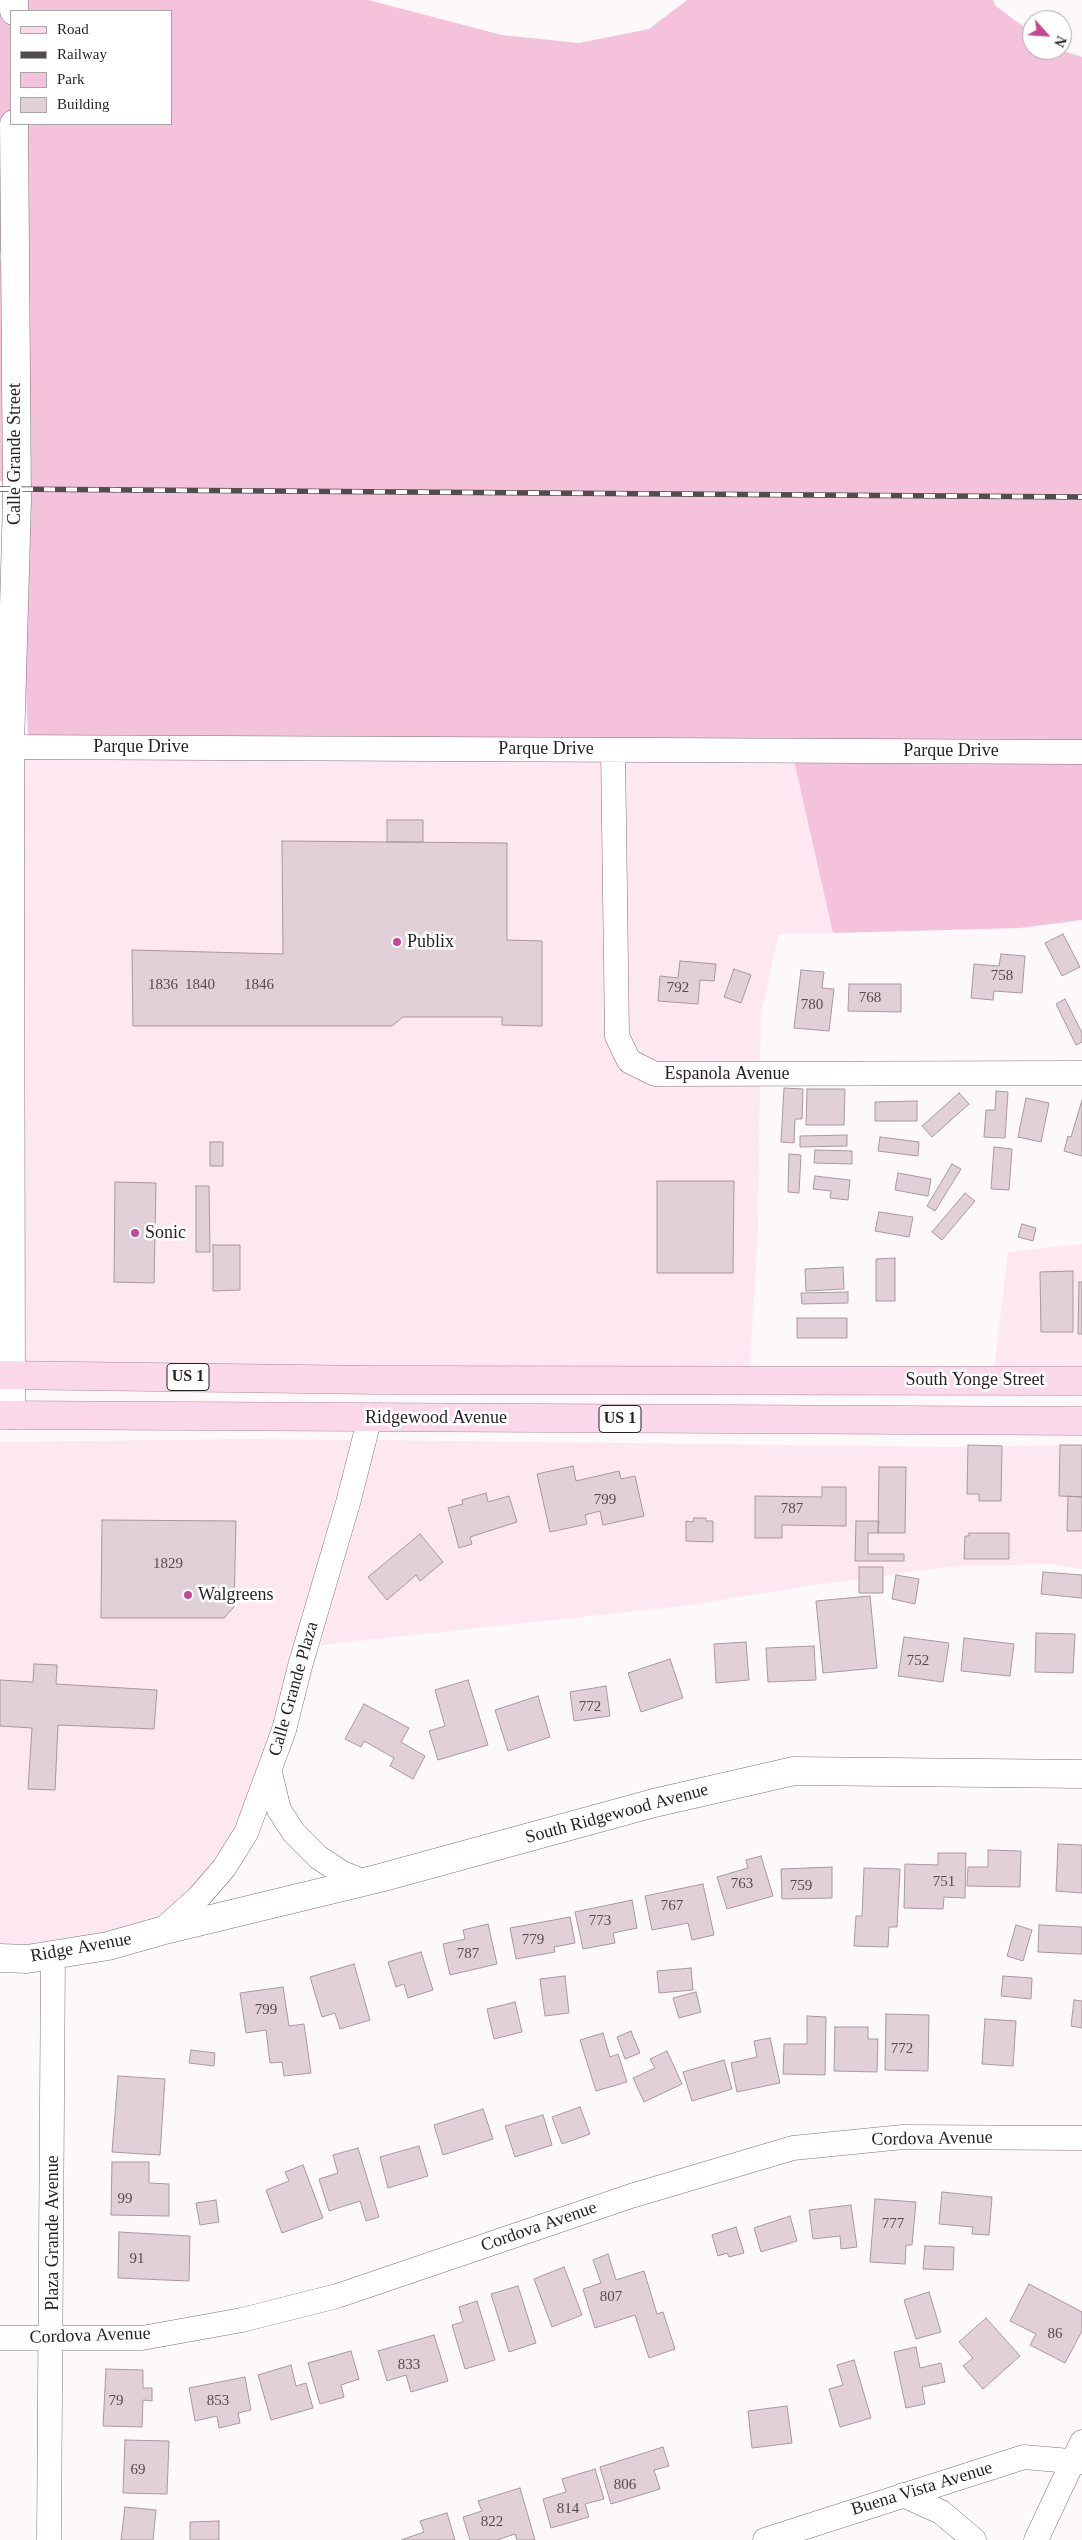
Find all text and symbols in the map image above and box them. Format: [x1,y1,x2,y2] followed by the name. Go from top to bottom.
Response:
[10,10,172,125] legend
[1022,10,1072,60] north arrow
[57,21,89,37] text: Road
[1051,34,1069,49] text: N
[57,46,107,62] text: Railway
[57,71,85,87] text: Park
[57,96,110,112] text: Building
[4,383,26,525] street label: Calle Grande Street
[93,736,189,758] street label: Parque Drive
[498,738,594,760] street label: Parque Drive
[903,740,999,762] street label: Parque Drive
[407,931,454,953] place label: Publix
[391,936,403,948] marker: Publix
[991,967,1013,985] house number: 758
[148,976,178,994] house number: 1836
[185,976,215,994] house number: 1840
[244,976,274,994] house number: 1846
[667,979,689,997] house number: 792
[859,989,881,1007] house number: 768
[801,996,823,1014] house number: 780
[664,1063,790,1085] street label: Espanola Avenue
[145,1222,186,1244] place label: Sonic
[129,1227,141,1239] marker: Sonic
[167,1364,209,1390] road number: US 1
[905,1369,1045,1391] street label: South Yonge Street
[599,1406,641,1432] road number: US 1
[365,1407,507,1429] street label: Ridgewood Avenue
[594,1491,616,1509] house number: 799
[781,1500,803,1518] house number: 787
[153,1555,183,1573] house number: 1829
[198,1584,274,1606] place label: Walgreens
[182,1589,194,1601] marker: Walgreens
[264,1619,324,1759] street label: Calle Grande Plaza
[907,1652,929,1670] house number: 752
[579,1698,601,1716] house number: 772
[523,1779,711,1849] street label: South Ridgewood Avenue
[933,1873,955,1891] house number: 751
[731,1875,753,1893] house number: 763
[790,1877,812,1895] house number: 759
[661,1897,683,1915] house number: 767
[589,1912,611,1930] house number: 773
[29,1928,133,1968] street label: Ridge Avenue
[522,1931,544,1949] house number: 779
[457,1945,479,1963] house number: 787
[255,2001,277,2019] house number: 799
[891,2040,913,2058] house number: 772
[871,2127,993,2151] street label: Cordova Avenue
[42,2155,64,2311] street label: Plaza Grande Avenue
[118,2190,132,2208] house number: 99
[478,2197,600,2257] street label: Cordova Avenue
[882,2215,904,2233] house number: 777
[130,2250,144,2268] house number: 91
[600,2288,622,2306] house number: 807
[29,2323,151,2349] street label: Cordova Avenue
[1048,2325,1062,2343] house number: 86
[398,2356,420,2374] house number: 833
[108,2392,124,2410] house number: 79
[207,2392,229,2410] house number: 853
[849,2457,995,2521] street label: Buena Vista Avenue
[130,2461,146,2479] house number: 69
[614,2476,636,2494] house number: 806
[557,2500,579,2518] house number: 814
[481,2513,503,2531] house number: 822

